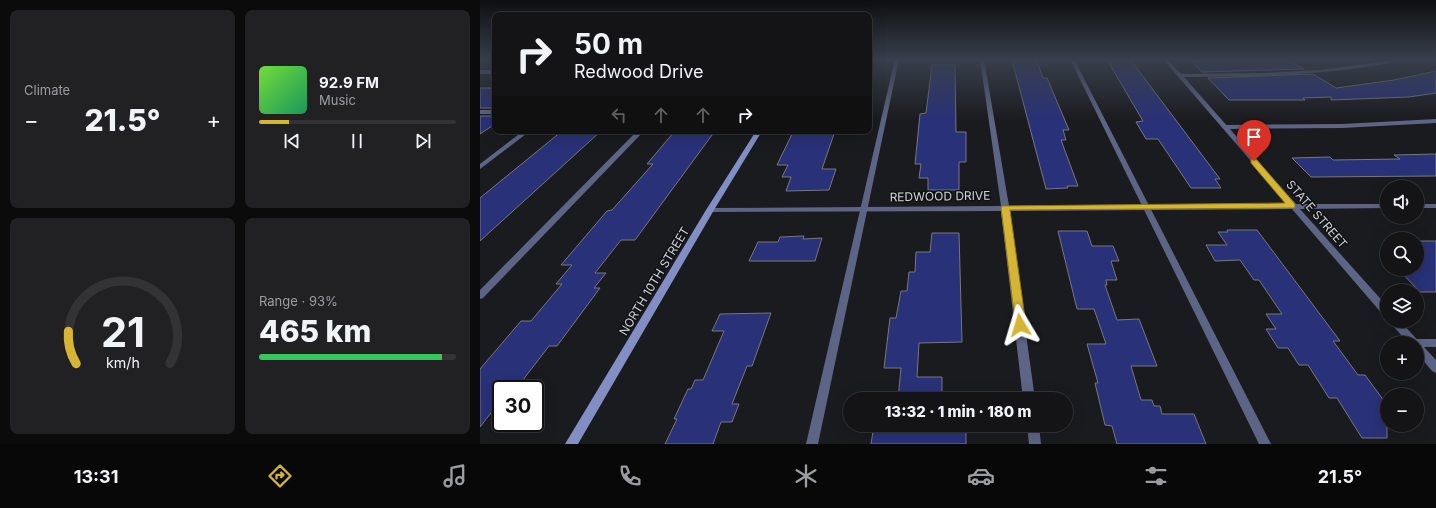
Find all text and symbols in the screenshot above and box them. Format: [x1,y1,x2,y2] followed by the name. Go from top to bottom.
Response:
[574,27,643,61] text: 50 m
[508,28,560,80] icon: right
[574,61,704,82] text: Redwood Drive
[319,73,379,92] text: 92.9 FM
[24,82,70,98] text: Climate
[319,92,356,108] text: Music
[84,102,161,138] text: 21.5°
[608,104,630,126] icon: left
[650,104,672,126] icon: ahead
[692,104,714,126] icon: ahead
[734,104,756,126] icon: right
[24,107,39,133] text: −
[206,107,221,133] text: +
[1237,120,1271,161] pin
[1243,126,1265,148] icon: arrive
[281,130,303,152] icon: previous
[346,130,368,152] icon: pause
[412,130,434,152] icon: next
[1283,177,1351,251] street label: STATE STREET
[1380,180,1424,432] map controls
[1380,180,1424,224] button: sound
[889,188,991,204] street label: REDWOOD DRIVE
[616,224,692,338] street label: NORTH 10TH STREET
[1380,232,1424,276] button: search
[1380,284,1424,328] button: layers
[259,293,338,309] text: Range · 93%
[999,304,1041,346] position arrow
[100,307,145,357] text: 21
[259,313,371,349] text: 465 km
[1380,336,1424,380] button: +
[106,354,139,371] text: km/h
[492,380,544,432] speed limit sign: 30
[1380,388,1424,432] button: −
[885,402,1031,421] text: 13:32 · 1 min · 180 m
[266,462,294,490] icon: directions
[441,462,469,490] icon: music
[616,462,644,490] icon: phone
[792,462,820,490] icon: climate
[967,462,995,490] icon: car
[1142,462,1170,490] icon: filters
[74,466,118,487] text: 13:31
[1318,466,1362,487] text: 21.5°

